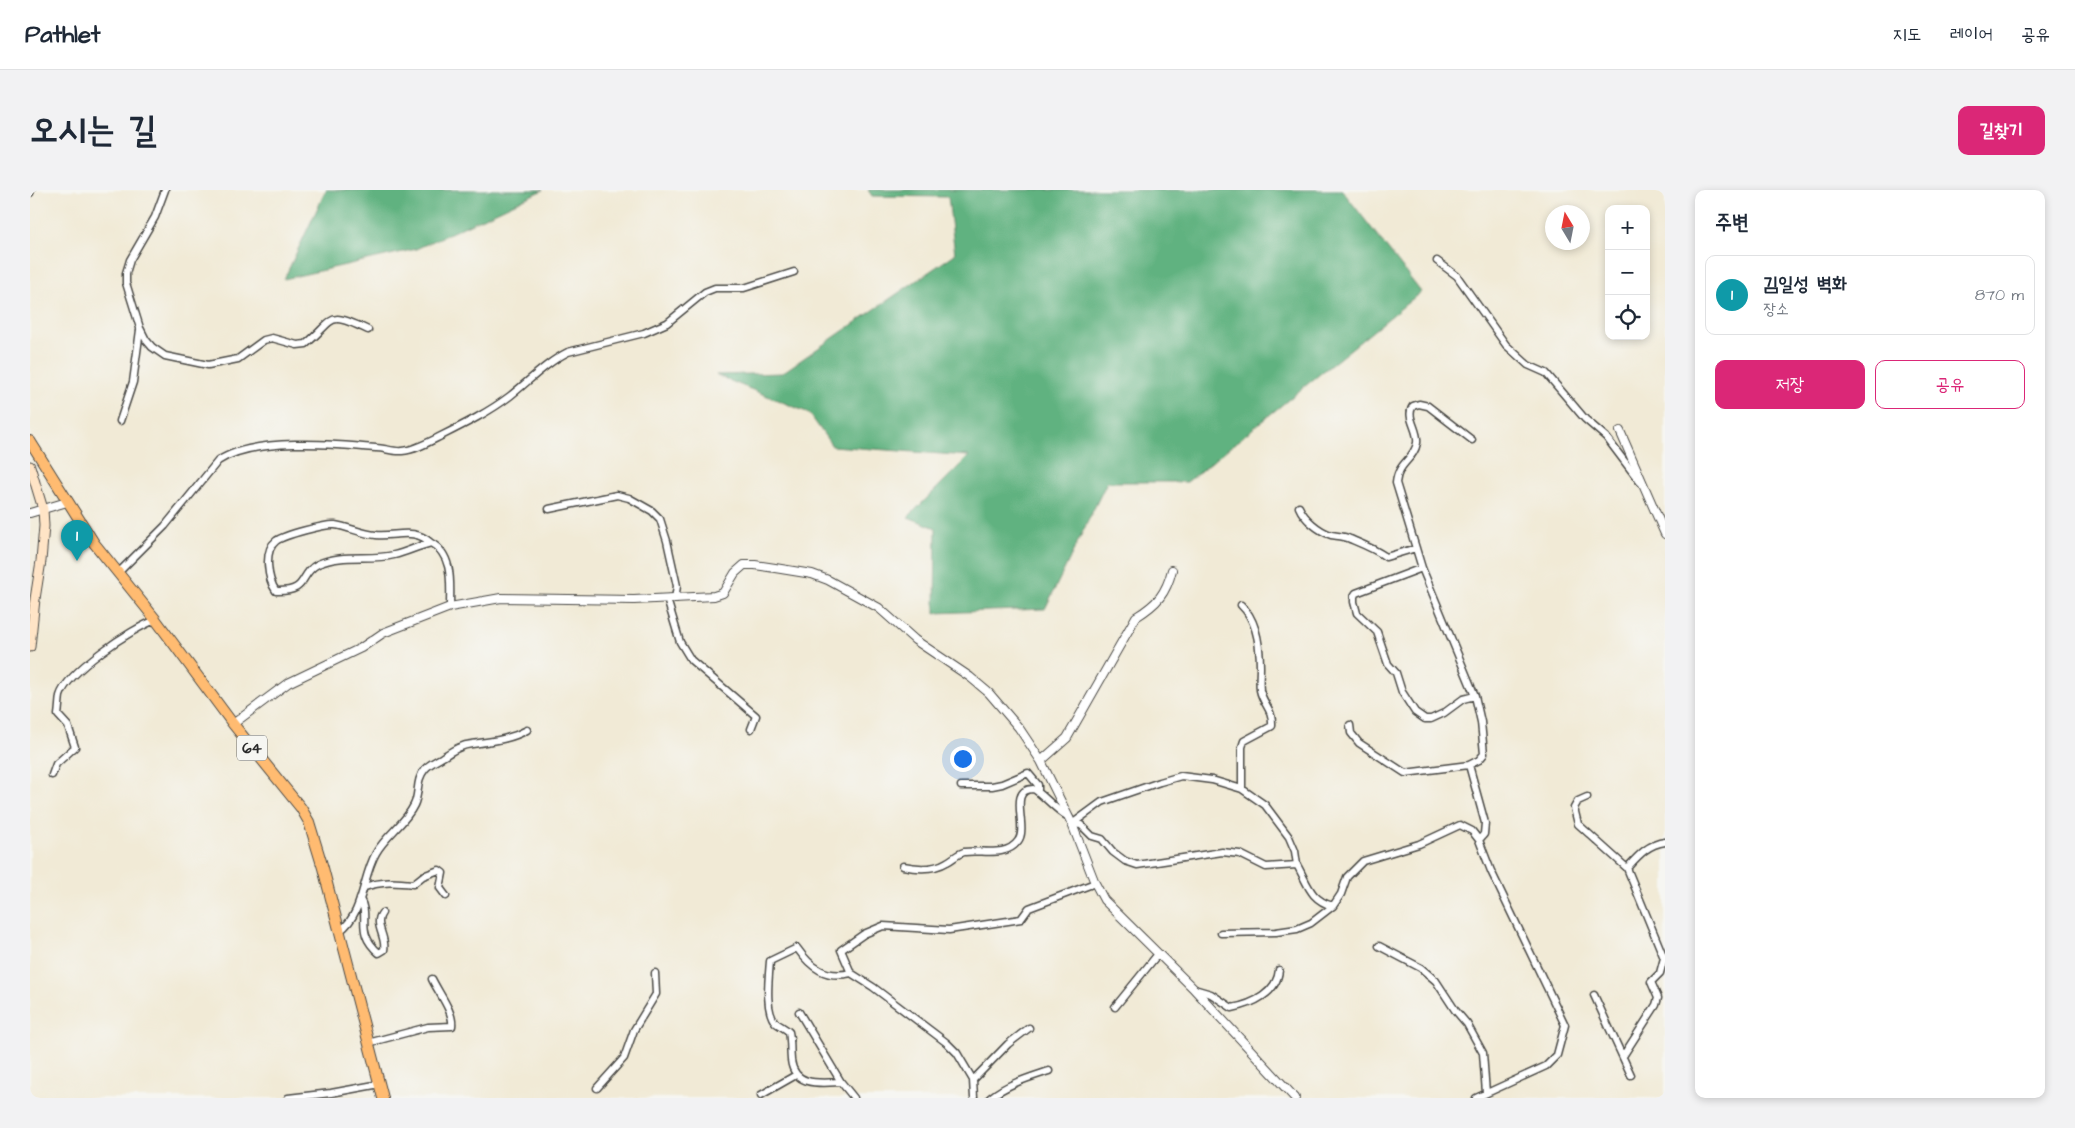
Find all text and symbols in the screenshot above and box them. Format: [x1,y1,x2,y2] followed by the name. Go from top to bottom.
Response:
[25,18,101,52] text: Pathlet
[1893,22,1922,47] text: 지도
[1950,22,1993,47] text: 레이어
[2021,22,2050,47] text: 공유
[30,106,157,155] text: 오시는 길
[1958,106,2045,155] button: 길찾기
[1545,205,1590,250] north arrow
[1605,205,1650,340] map controls
[1605,205,1650,250] button: +
[1715,208,1749,237] text: 주변
[1605,250,1650,295] button: −
[1763,271,1847,298] text: 김일성 벽화
[1731,284,1733,306] text: 1
[1975,284,2024,306] text: 870 m
[1605,295,1650,340] button: locate
[1763,298,1789,320] text: 장소
[1715,360,1865,409] button: 저장
[1875,360,2025,409] button: 공유
[61,520,93,561] pin: 1
[237,736,267,760] road number: 64
[950,746,976,772] your location

